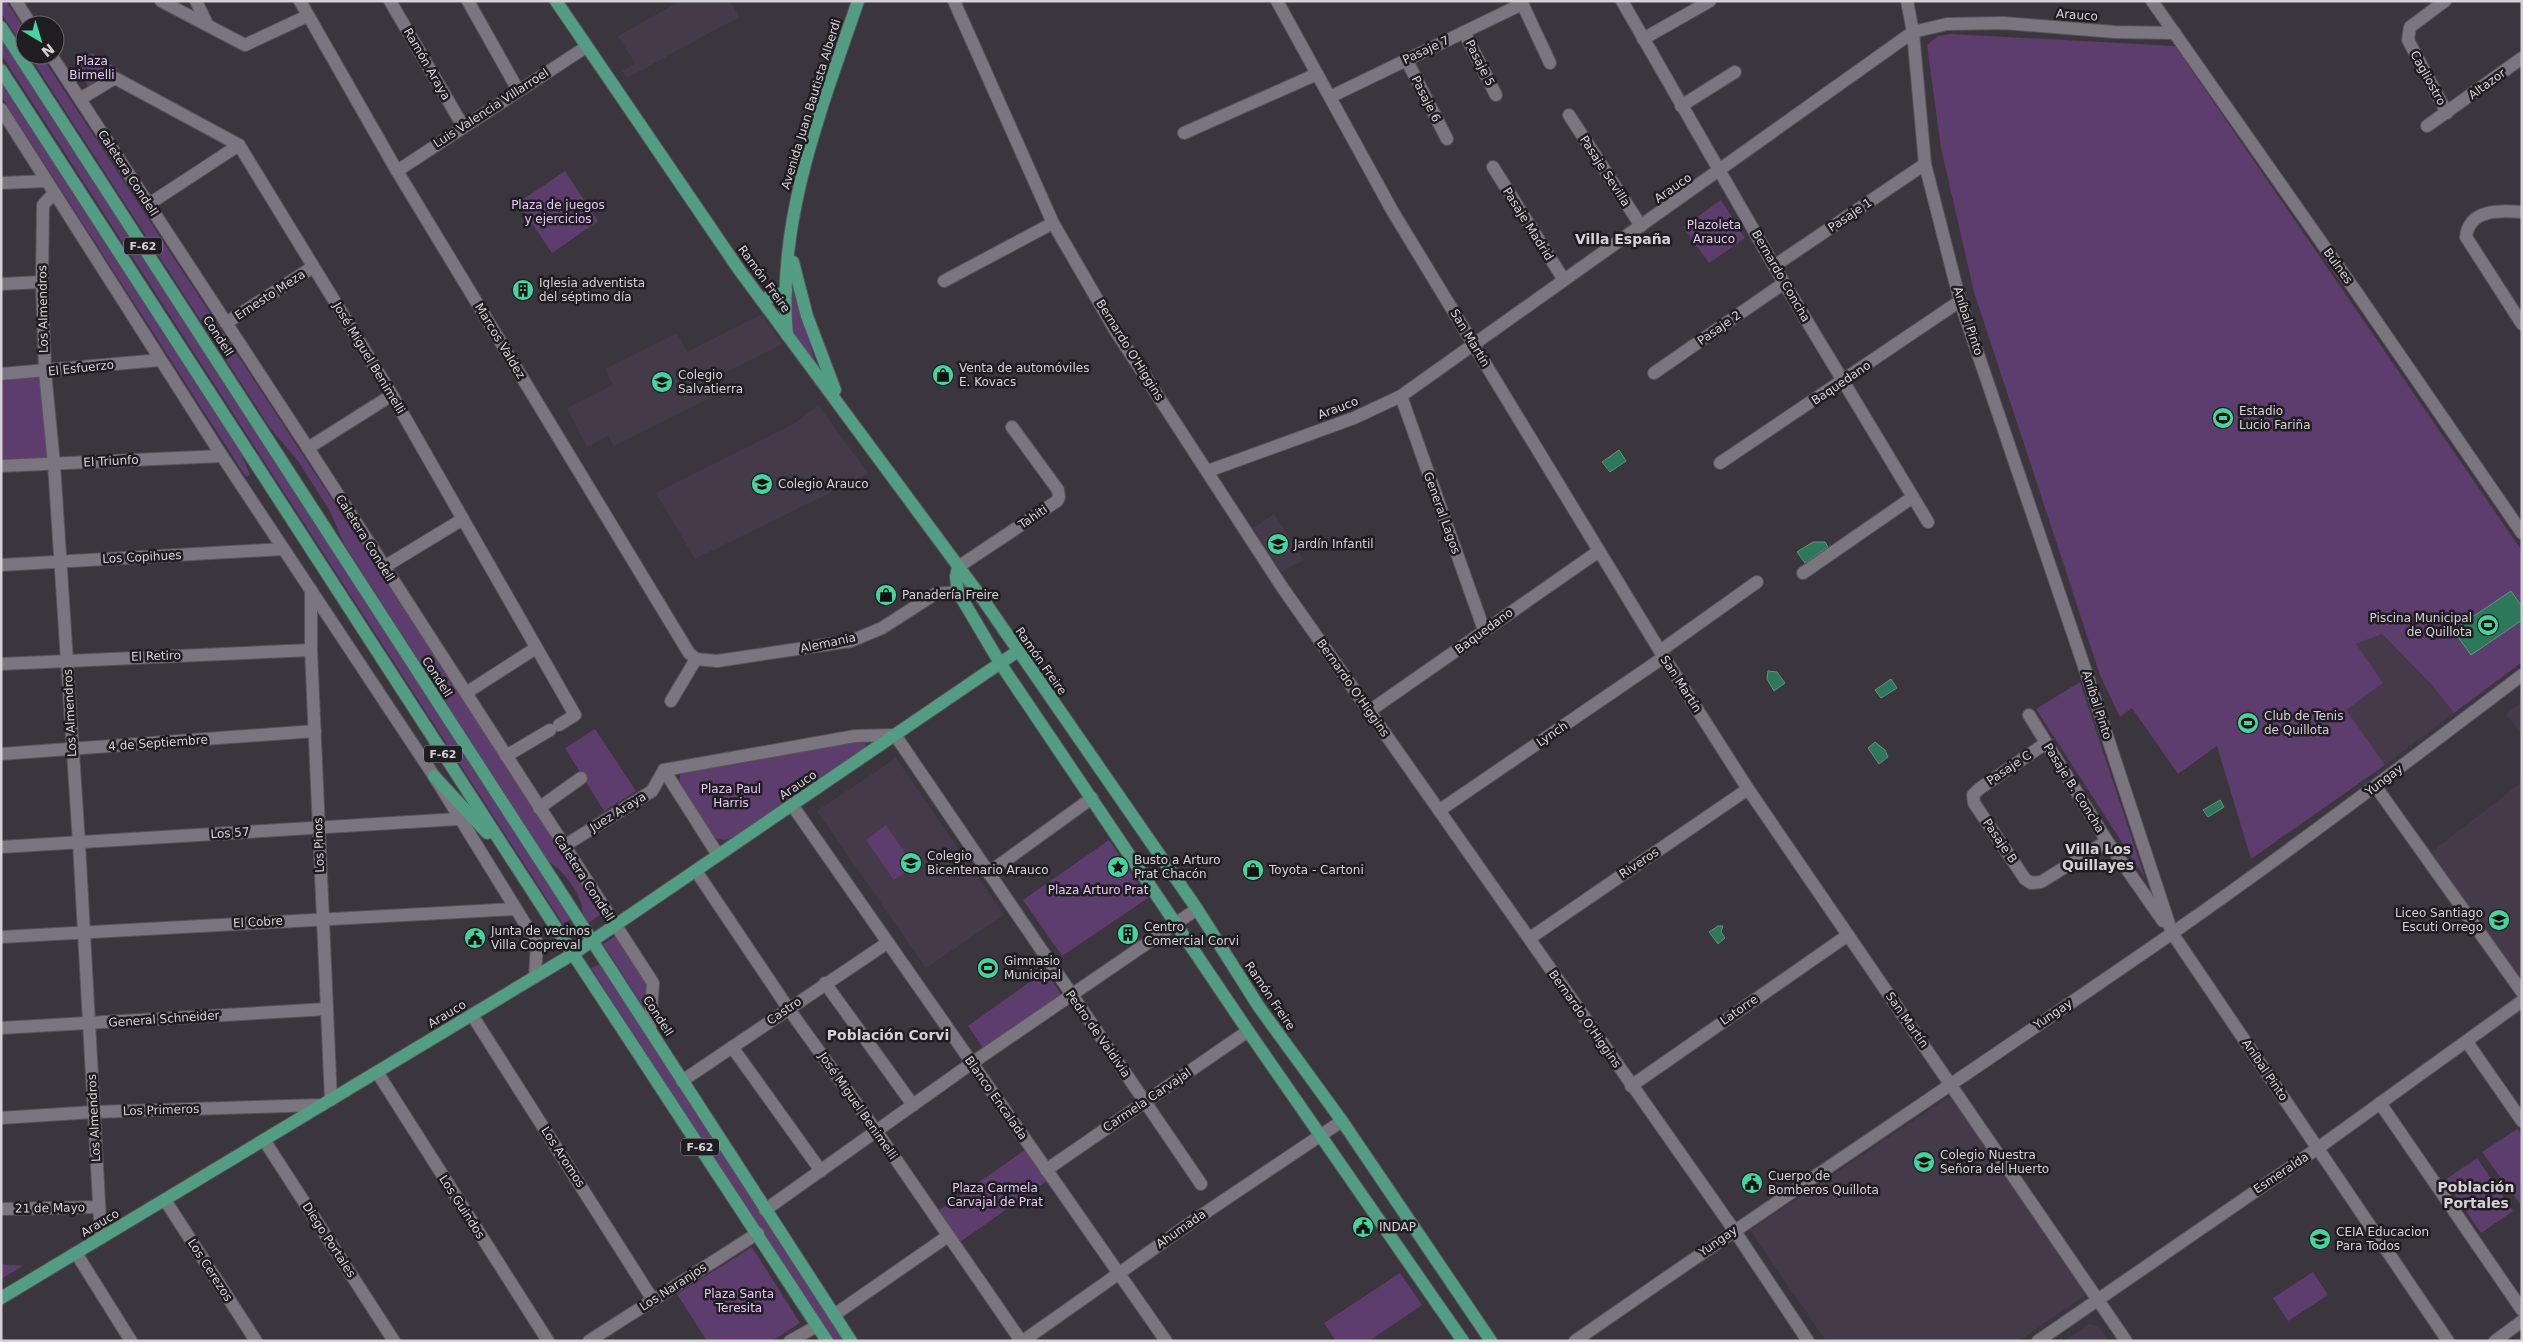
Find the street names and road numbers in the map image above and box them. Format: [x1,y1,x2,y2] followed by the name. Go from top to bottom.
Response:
[2056,7,2098,23] street label: Arauco
[778,17,844,191] street label: Avenida Juan Bautista Alberdi
[401,25,453,103] street label: Ramón Araya
[1400,33,1452,67] street label: Pasaje 7
[1462,38,1498,88] street label: Pasaje 5
[2407,48,2449,108] street label: Cagliostro
[431,66,551,150] street label: Luis Valencia Villarroel
[2466,66,2508,102] street label: Altazor
[1408,74,1444,124] street label: Pasaje 6
[95,127,161,219] street label: Caletera Condell
[1577,133,1633,209] street label: Pasaje Sevilla
[1652,170,1694,206] street label: Arauco
[1500,185,1556,263] street label: Pasaje Madrid
[1825,195,1875,235] street label: Pasaje 1
[1749,228,1813,324] street label: Bernardo Concha
[124,238,162,255] road number: F-62
[735,243,793,315] street label: Ramón Freire
[2320,246,2356,286] street label: Bulnes
[35,265,51,353] street label: Los Almendros
[232,267,308,323] street label: Ernesto Meza
[1950,285,1986,357] street label: Aníbal Pinto
[1093,297,1167,403] street label: Bernardo O'Higgins
[330,299,408,416] street label: José Miguel Benimelli
[472,301,528,381] street label: Marcos Valdez
[1447,307,1493,369] street label: San Martín
[1695,308,1743,348] street label: Pasaje 2
[200,313,236,359] street label: Condell
[47,358,115,378] street label: El Esfuerzo
[1809,358,1873,408] street label: Baquedano
[1316,394,1360,422] street label: Arauco
[83,453,139,469] street label: El Triunfo
[1421,470,1463,556] street label: General Lagos
[333,492,397,584] street label: Caletera Condell
[1015,502,1050,532] street label: Tahiti
[102,548,182,566] street label: Los Copihues
[1452,605,1516,657] street label: Baquedano
[1013,624,1069,698] street label: Ramón Freire
[799,630,857,656] street label: Alemania
[1314,636,1392,740] street label: Bernardo O'Higgins
[131,648,181,664] street label: El Retiro
[1658,653,1704,715] street label: San Martín
[419,654,455,700] street label: Condell
[61,669,79,757] street label: Los Almendros
[2079,669,2115,741] street label: Aníbal Pinto
[1534,719,1570,749] street label: Lynch
[108,733,208,753] street label: 4 de Septiembre
[2041,741,2107,835] street label: Pasaje B. Concha
[424,746,462,762] road number: F-62
[1984,748,2034,788] street label: Pasaje C
[2362,761,2405,799] street label: Yungay
[777,767,819,803] street label: Arauco
[586,789,649,835] street label: Juez Araya
[1980,816,2020,866] street label: Pasaje B
[311,817,327,873] street label: Los Pinos
[210,825,250,841] street label: Los 57
[551,832,617,924] street label: Caletera Condell
[1617,845,1661,881] street label: Riveros
[233,914,283,930] street label: El Cobre
[1242,959,1298,1033] street label: Ramón Freire
[1546,967,1624,1071] street label: Bernardo O'Higgins
[1063,988,1133,1080] street label: Pedro de Valdivia
[1883,989,1931,1051] street label: San Martín
[1717,992,1761,1028] street label: Latorre
[640,993,676,1039] street label: Condell
[764,994,804,1028] street label: Castro
[2030,996,2075,1032] street label: Yungay
[425,997,469,1031] street label: Arauco
[108,1008,220,1030] street label: General Schneider
[2239,1037,2291,1103] street label: Aníbal Pinto
[815,1049,900,1162] street label: José Miguel Benimelli
[962,1053,1030,1143] street label: Blanco Encalada
[1100,1065,1194,1135] street label: Carmela Carvajal
[85,1074,103,1162] street label: Los Almendros
[123,1102,199,1118] street label: Los Primeros
[538,1124,588,1190] street label: Los Aromos
[681,1138,719,1156] road number: F-62
[2251,1149,2311,1197] street label: Esmeralda
[436,1173,488,1241] street label: Los Guindos
[15,1200,85,1216] street label: 21 de Mayo
[299,1200,359,1280] street label: Diego Portales
[78,1206,122,1240] street label: Arauco
[1153,1207,1209,1251] street label: Ahumada
[1695,1223,1740,1260] street label: Yungay
[185,1236,235,1304] street label: Los Cerezos
[637,1260,709,1314] street label: Los Naranjos

